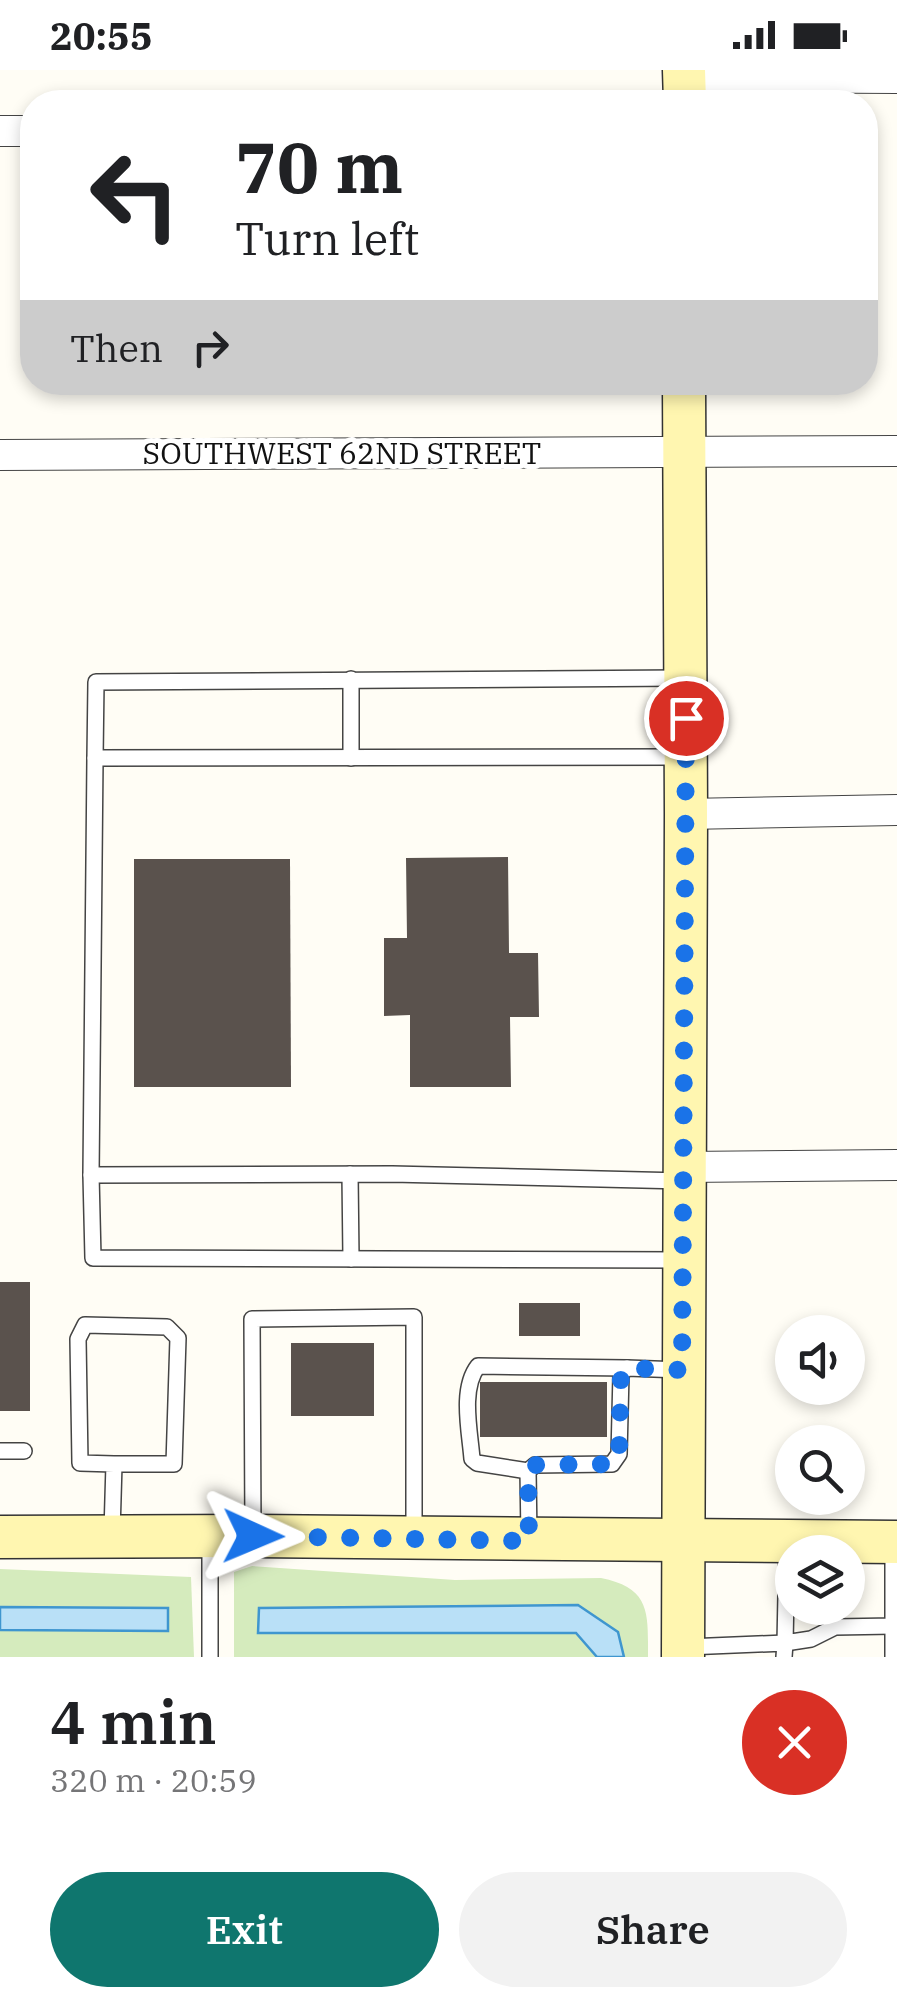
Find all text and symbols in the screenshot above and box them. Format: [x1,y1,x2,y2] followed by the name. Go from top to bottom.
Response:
[50,11,153,60] text: 20:55
[235,121,403,212] text: 70 m
[70,130,200,260] icon: left
[235,209,419,267] text: Turn left
[183,320,238,375] icon: right
[70,323,163,372] text: Then
[143,433,541,472] street label: SOUTHWEST 62ND STREET
[644,676,729,761] pin
[659,691,714,746] icon: arrive
[775,1315,865,1625] map controls
[775,1315,865,1405] button: sound
[775,1425,865,1515] button: search
[201,1484,305,1588] position arrow
[775,1535,865,1625] button: layers
[50,1682,217,1761] text: 4 min
[742,1690,847,1795] button: close
[50,1759,257,1801] text: 320 m · 20:59
[50,1872,439,1987] button: Exit
[459,1872,847,1987] button: Share

